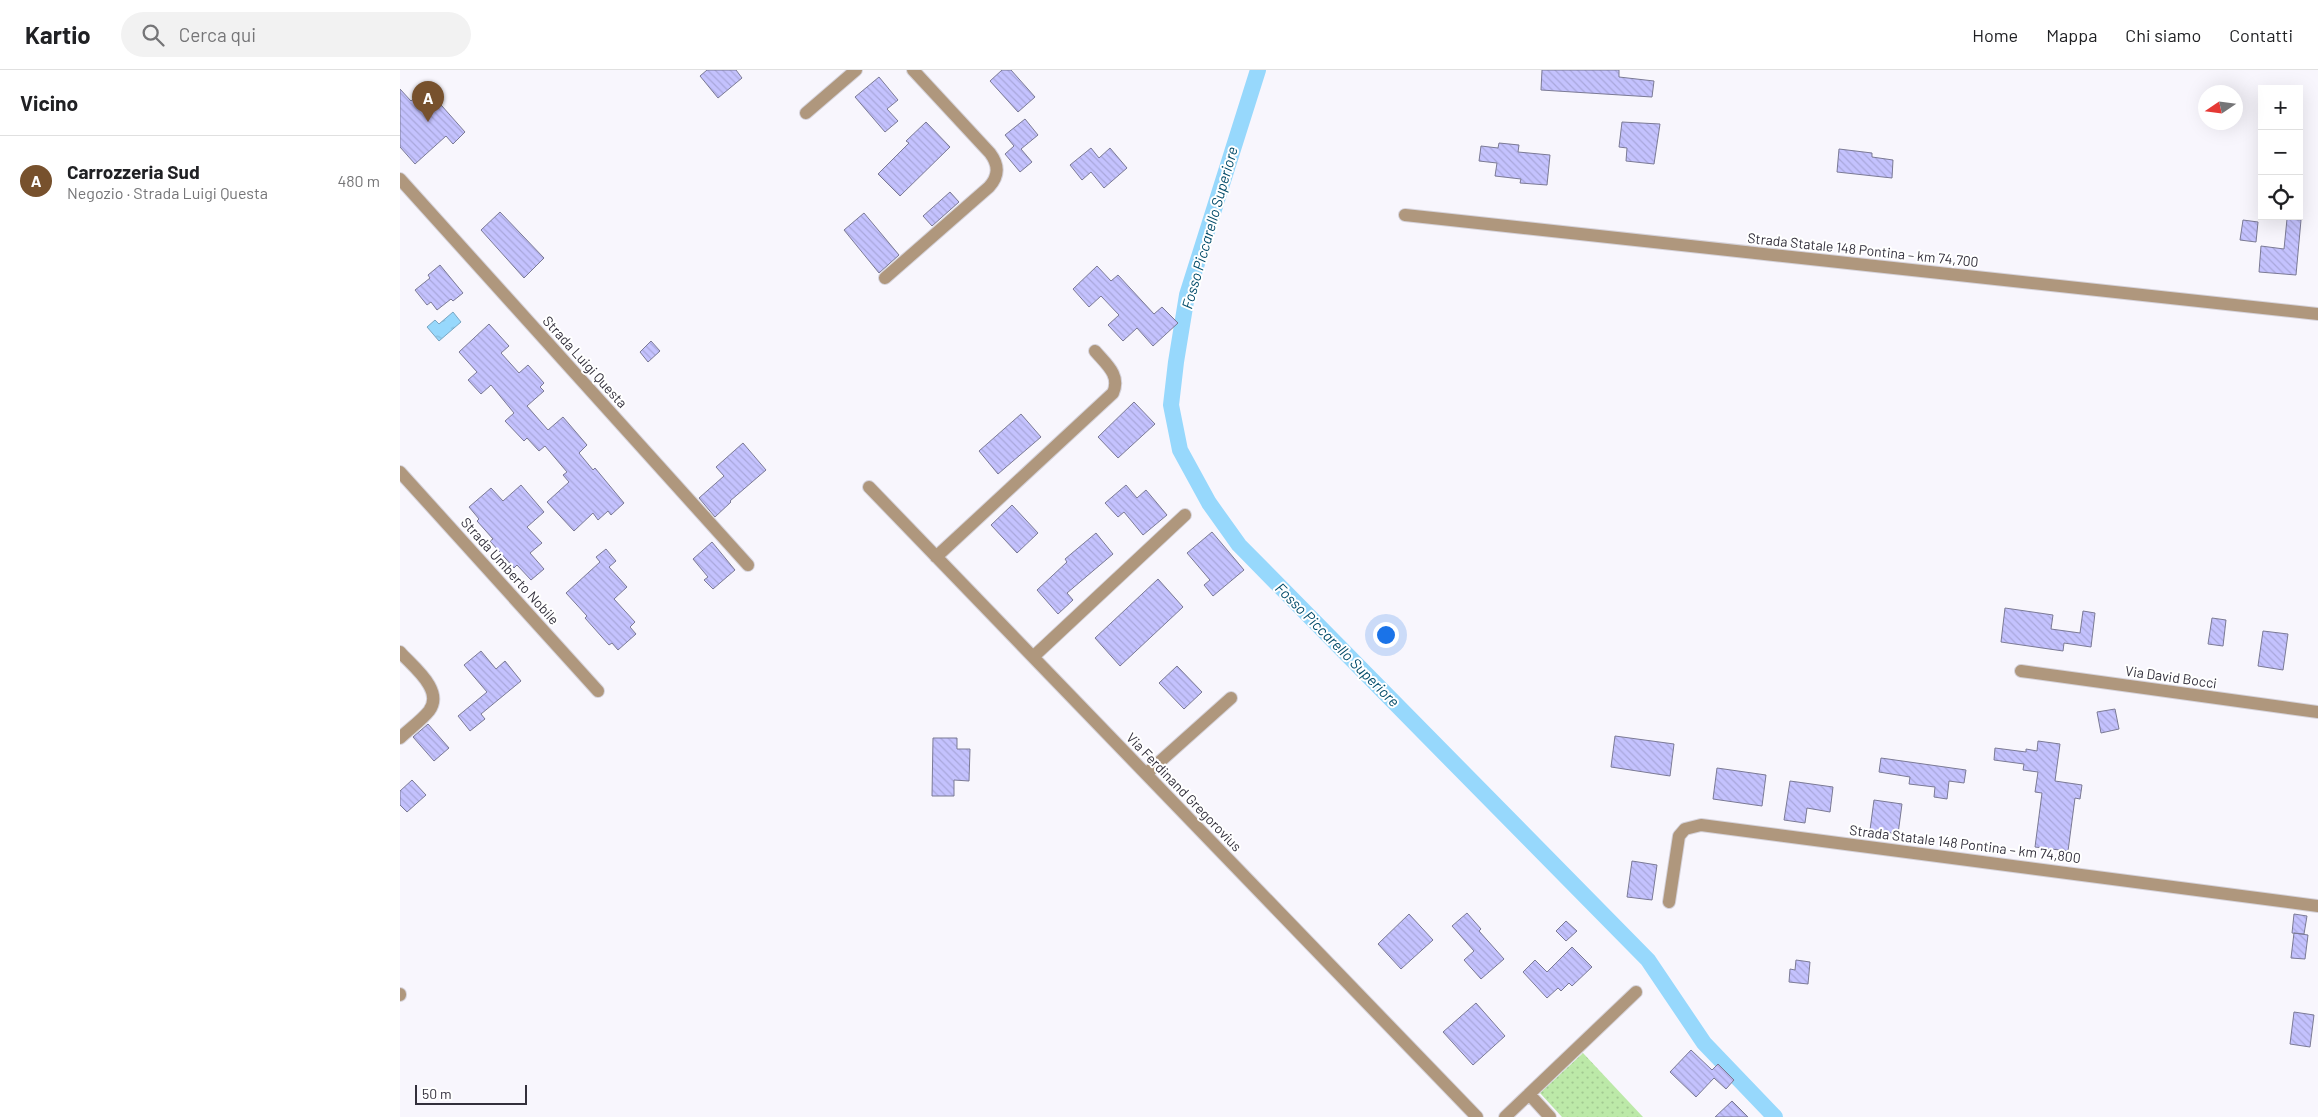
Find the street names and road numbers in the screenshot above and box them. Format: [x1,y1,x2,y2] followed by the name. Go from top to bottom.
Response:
[1747,229,1979,270] street label: Strada Statale 148 Pontina – km 74,700
[540,312,631,411] street label: Strada Luigi Questa
[458,514,563,628] street label: Strada Umberto Nobile
[2124,662,2218,691] street label: Via David Bocci
[1123,729,1246,855] street label: Via Ferdinand Gregorovius
[1848,821,2082,866] street label: Strada Statale 148 Pontina – km 74,800

